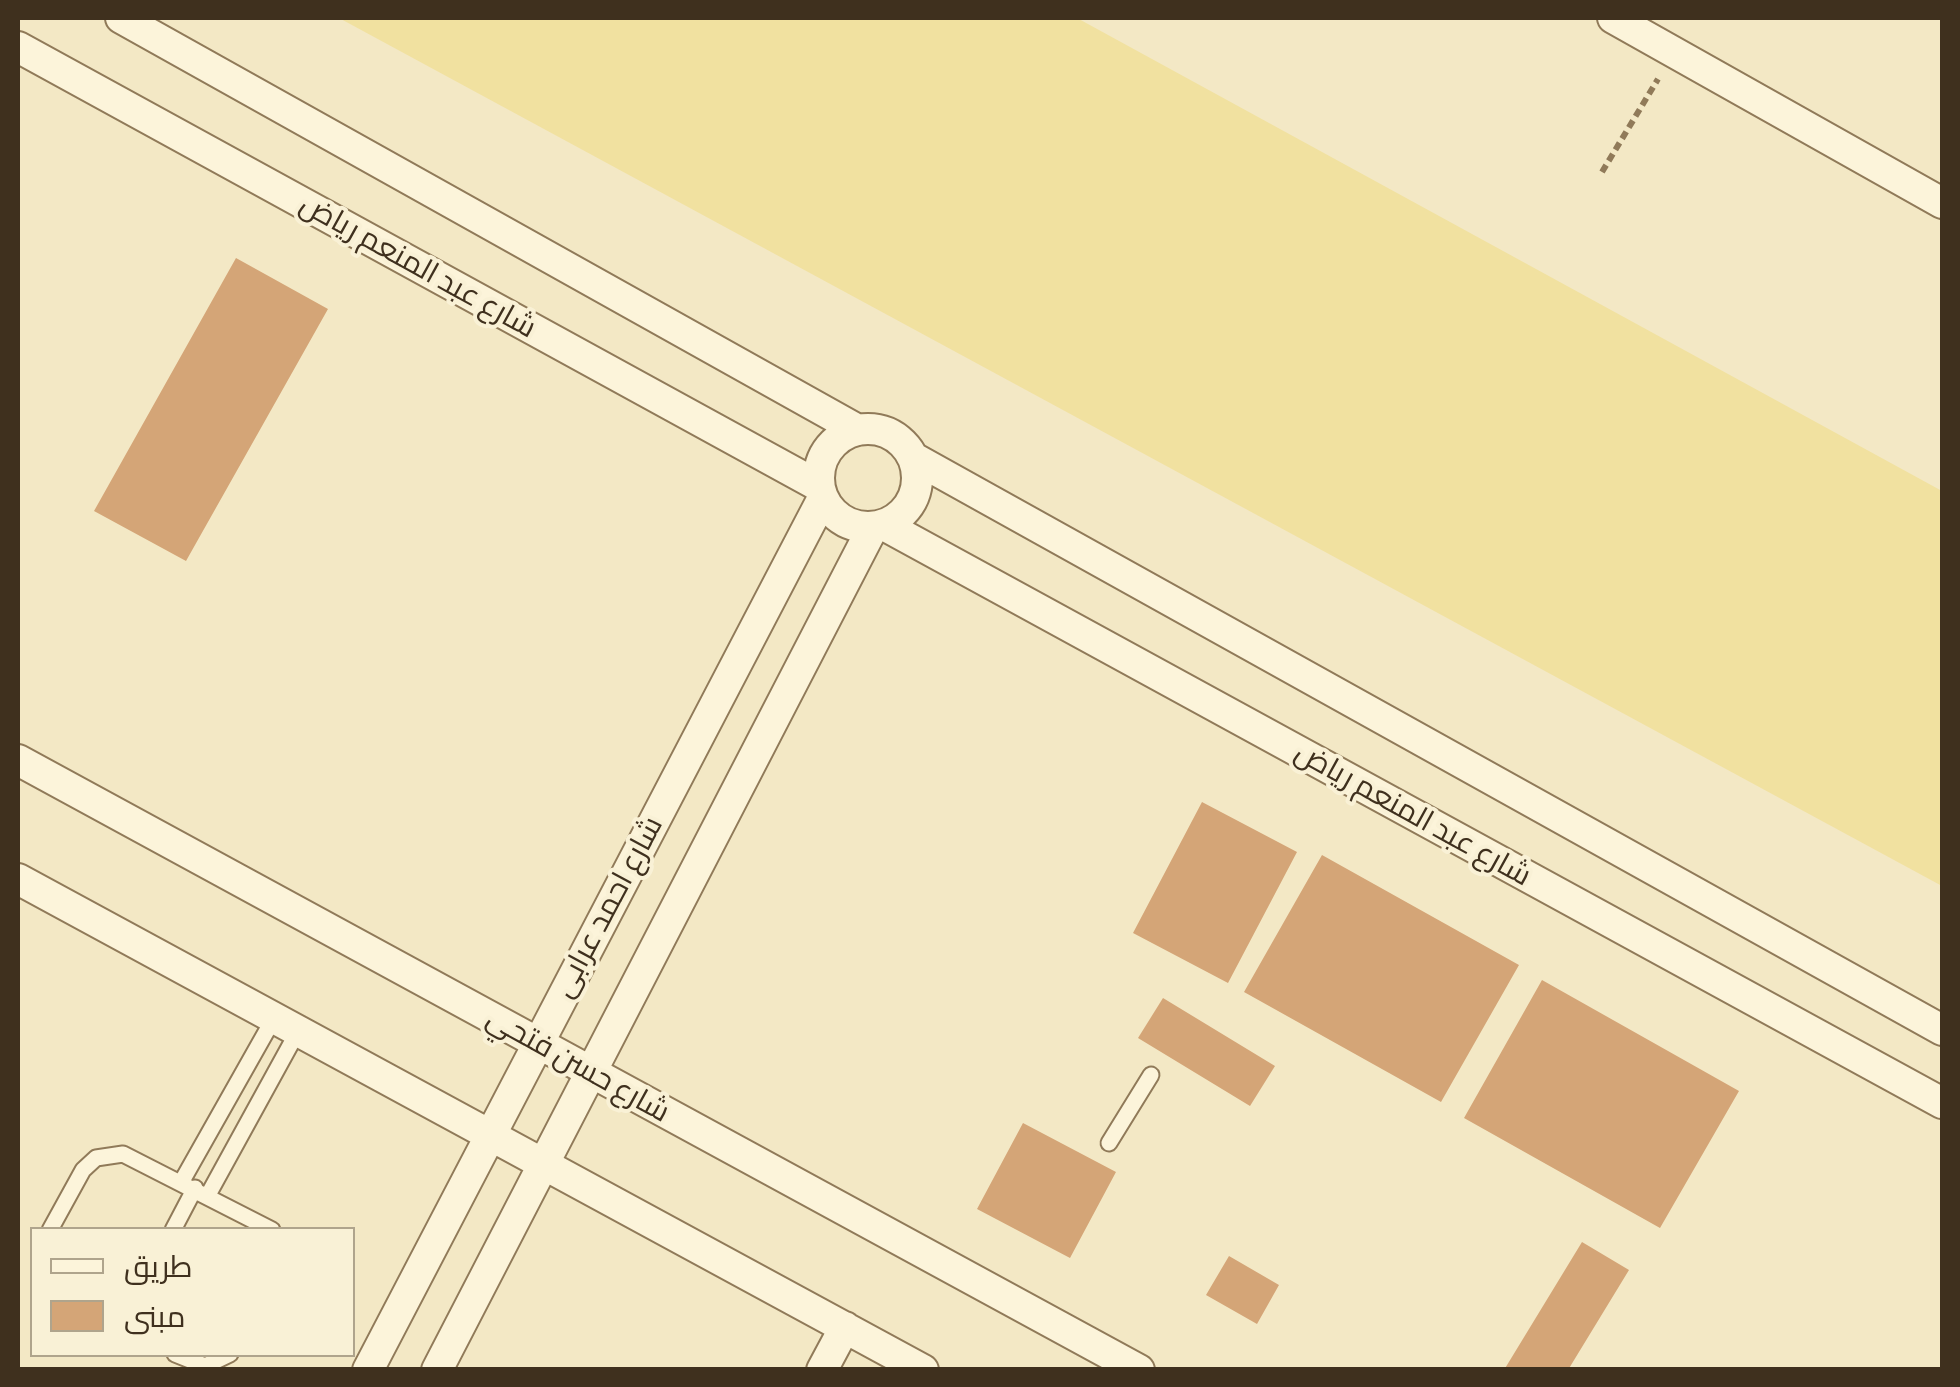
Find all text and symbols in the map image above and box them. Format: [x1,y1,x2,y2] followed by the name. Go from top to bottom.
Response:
[294,186,542,346] street label: شارع عبد المنعم رياض
[1289,734,1537,894] street label: شارع عبد المنعم رياض
[545,810,671,1004] street label: شارع احمد عرابى
[480,1000,676,1130] street label: شارع حسن فتحي
[30,1227,355,1357] legend
[124,1250,193,1283] text: طريق
[124,1300,185,1333] text: مبنى

